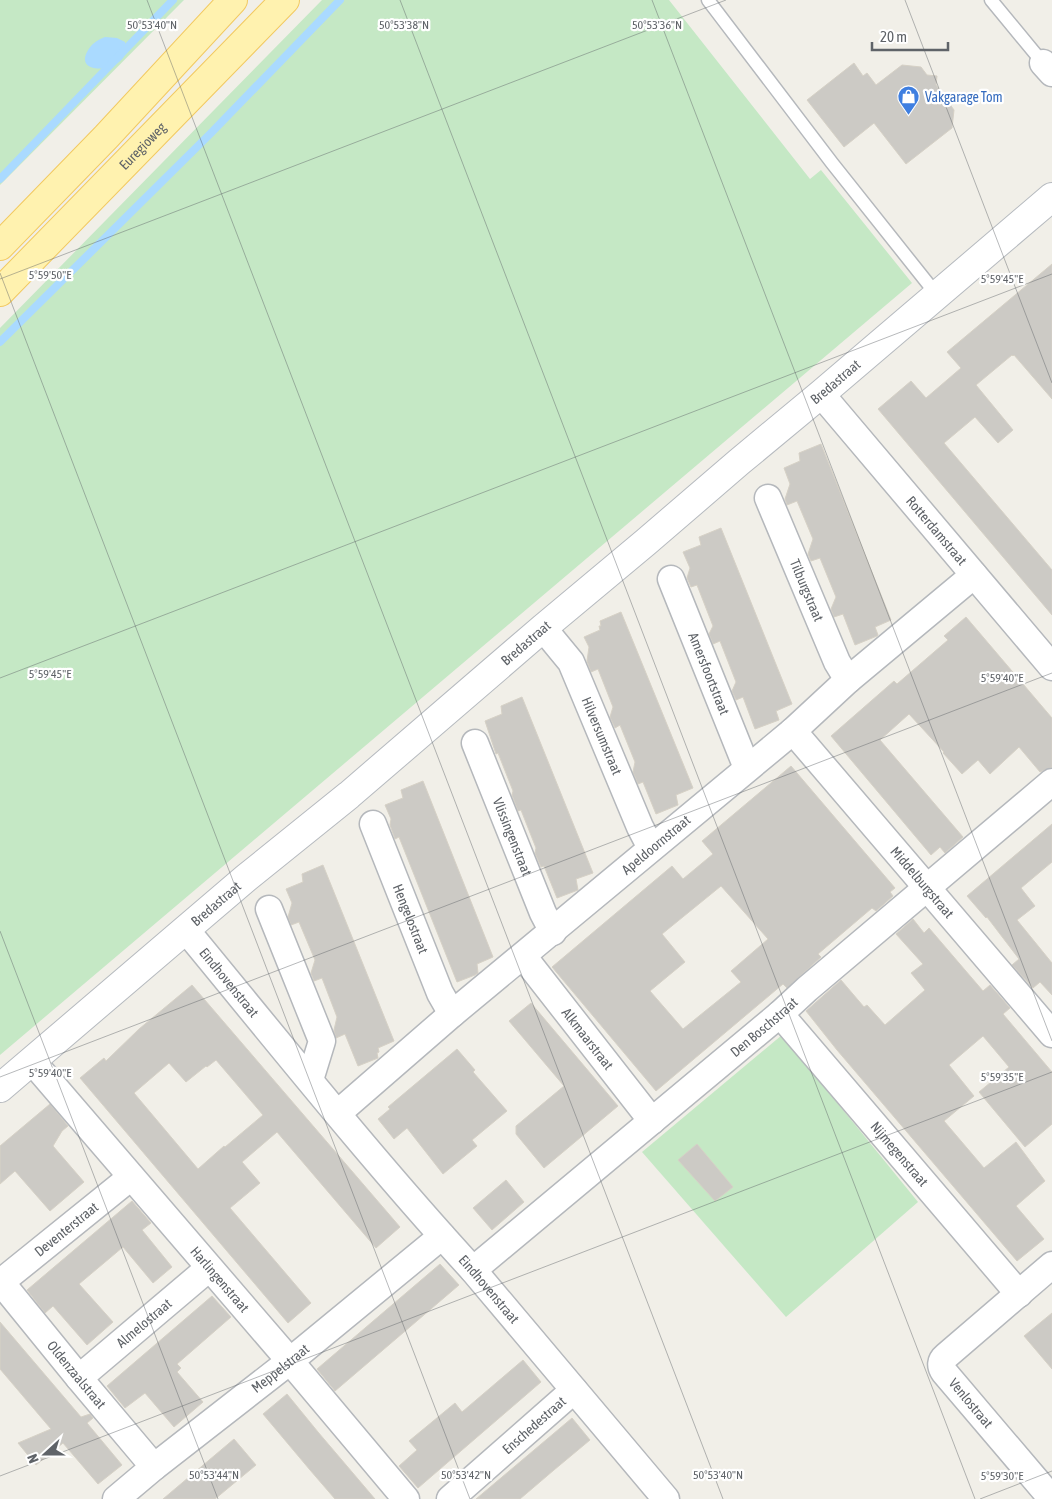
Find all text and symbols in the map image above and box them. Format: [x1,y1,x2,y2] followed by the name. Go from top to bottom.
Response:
[127,18,177,32] text: 50°53'40"N
[379,18,429,32] text: 50°53'38"N
[632,18,682,32] text: 50°53'36"N
[872,20,948,52] scale bar
[880,28,907,45] text: 20 m
[897,85,921,116] shop icon: Vakgarage Tom
[925,89,1003,105] place label: Vakgarage Tom
[116,119,169,173] street label: Euregioweg
[29,268,71,282] text: 5°59'50"E
[981,272,1023,286] text: 5°59'45"E
[807,356,863,407] street label: Bredastraat
[903,493,970,568] street label: Rotterdamstraat
[787,557,827,624] street label: Tilburgstraat
[498,617,554,669] street label: Bredastraat
[685,630,733,717] street label: Amersfoortstraat
[29,667,71,681] text: 5°59'45"E
[981,671,1023,685] text: 5°59'40"E
[578,694,625,777] street label: Hilversumstraat
[490,795,535,878] street label: Vlissingenstraat
[618,812,693,878] street label: Apeldoornstraat
[887,843,957,921] street label: Middelburgstraat
[188,878,244,929] street label: Bredastraat
[390,882,432,956] street label: Hengelostraat
[196,945,262,1020] street label: Eindhovenstraat
[727,994,801,1060] street label: Den Boschstraat
[559,1005,617,1073] street label: Alkmaarstraat
[29,1066,71,1080] text: 5°59'40"E
[981,1070,1023,1084] text: 5°59'35"E
[867,1118,932,1190] street label: Nijmegenstraat
[31,1199,101,1260] street label: Deventerstraat
[187,1243,252,1315] street label: Harlingenstraat
[455,1252,523,1327] street label: Eindhovenstraat
[113,1295,175,1351] street label: Almelostraat
[44,1337,109,1412] street label: Oldenzaalstraat
[248,1341,312,1396] street label: Meppelstraat
[946,1375,996,1431] street label: Venlostraat
[499,1393,569,1457] street label: Enschedestraat
[20,1429,70,1479] north arrow
[24,1452,42,1465] text: N
[189,1468,239,1482] text: 50°53'44"N
[441,1468,491,1482] text: 50°53'42"N
[693,1468,743,1482] text: 50°53'40"N
[981,1469,1023,1483] text: 5°59'30"E

